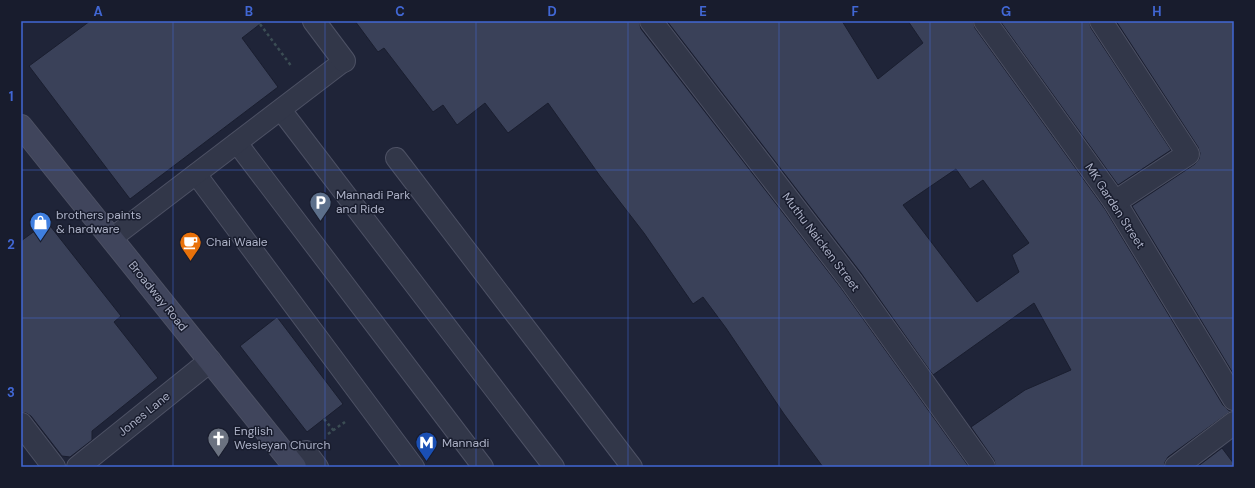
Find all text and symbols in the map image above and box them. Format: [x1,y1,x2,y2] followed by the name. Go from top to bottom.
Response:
[93,3,103,20] text: A
[245,3,253,20] text: B
[395,3,405,20] text: C
[547,3,557,20] text: D
[699,3,707,20] text: E
[851,3,859,20] text: F
[1001,3,1011,20] text: G
[1152,3,1162,20] text: H
[9,88,13,105] text: 1
[1081,160,1149,252] street label: MK Garden Street
[336,187,410,217] place label: Mannadi Park and Ride
[308,189,334,222] parking icon: Mannadi Park and Ride
[779,189,864,295] street label: Muthu Naicken Street
[56,207,141,237] place label: brothers paints & hardware
[28,209,54,242] shop icon: brothers paints & hardware
[178,229,204,262] cafe icon: Chai Waale
[206,234,268,250] place label: Chai Waale
[7,236,15,253] text: 2
[125,258,191,334] street label: Broadway Road
[7,384,15,401] text: 3
[115,388,174,440] street label: Jones Lane
[234,423,330,453] place label: English Wesleyan Church
[206,425,232,458] church icon: English Wesleyan Church
[413,430,439,463] metro station icon: Mannadi
[442,435,489,451] place label: Mannadi

